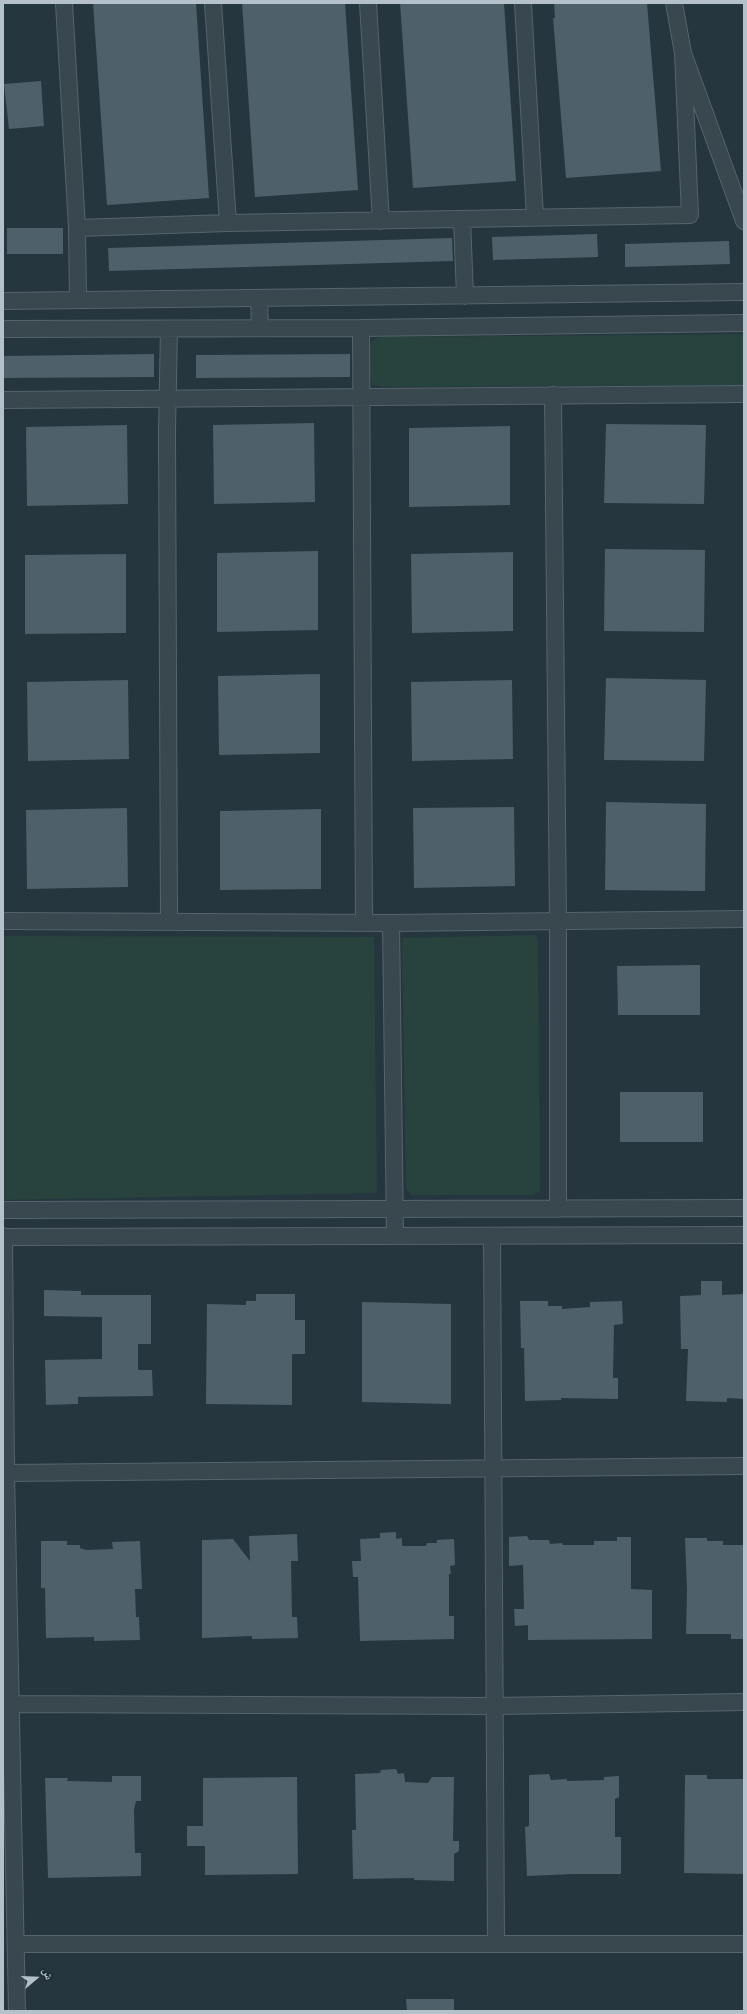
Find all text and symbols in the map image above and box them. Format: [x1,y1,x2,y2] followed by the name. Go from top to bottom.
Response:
[16,1958,56,1998] north arrow
[40,1966,56,1982] text: ش

